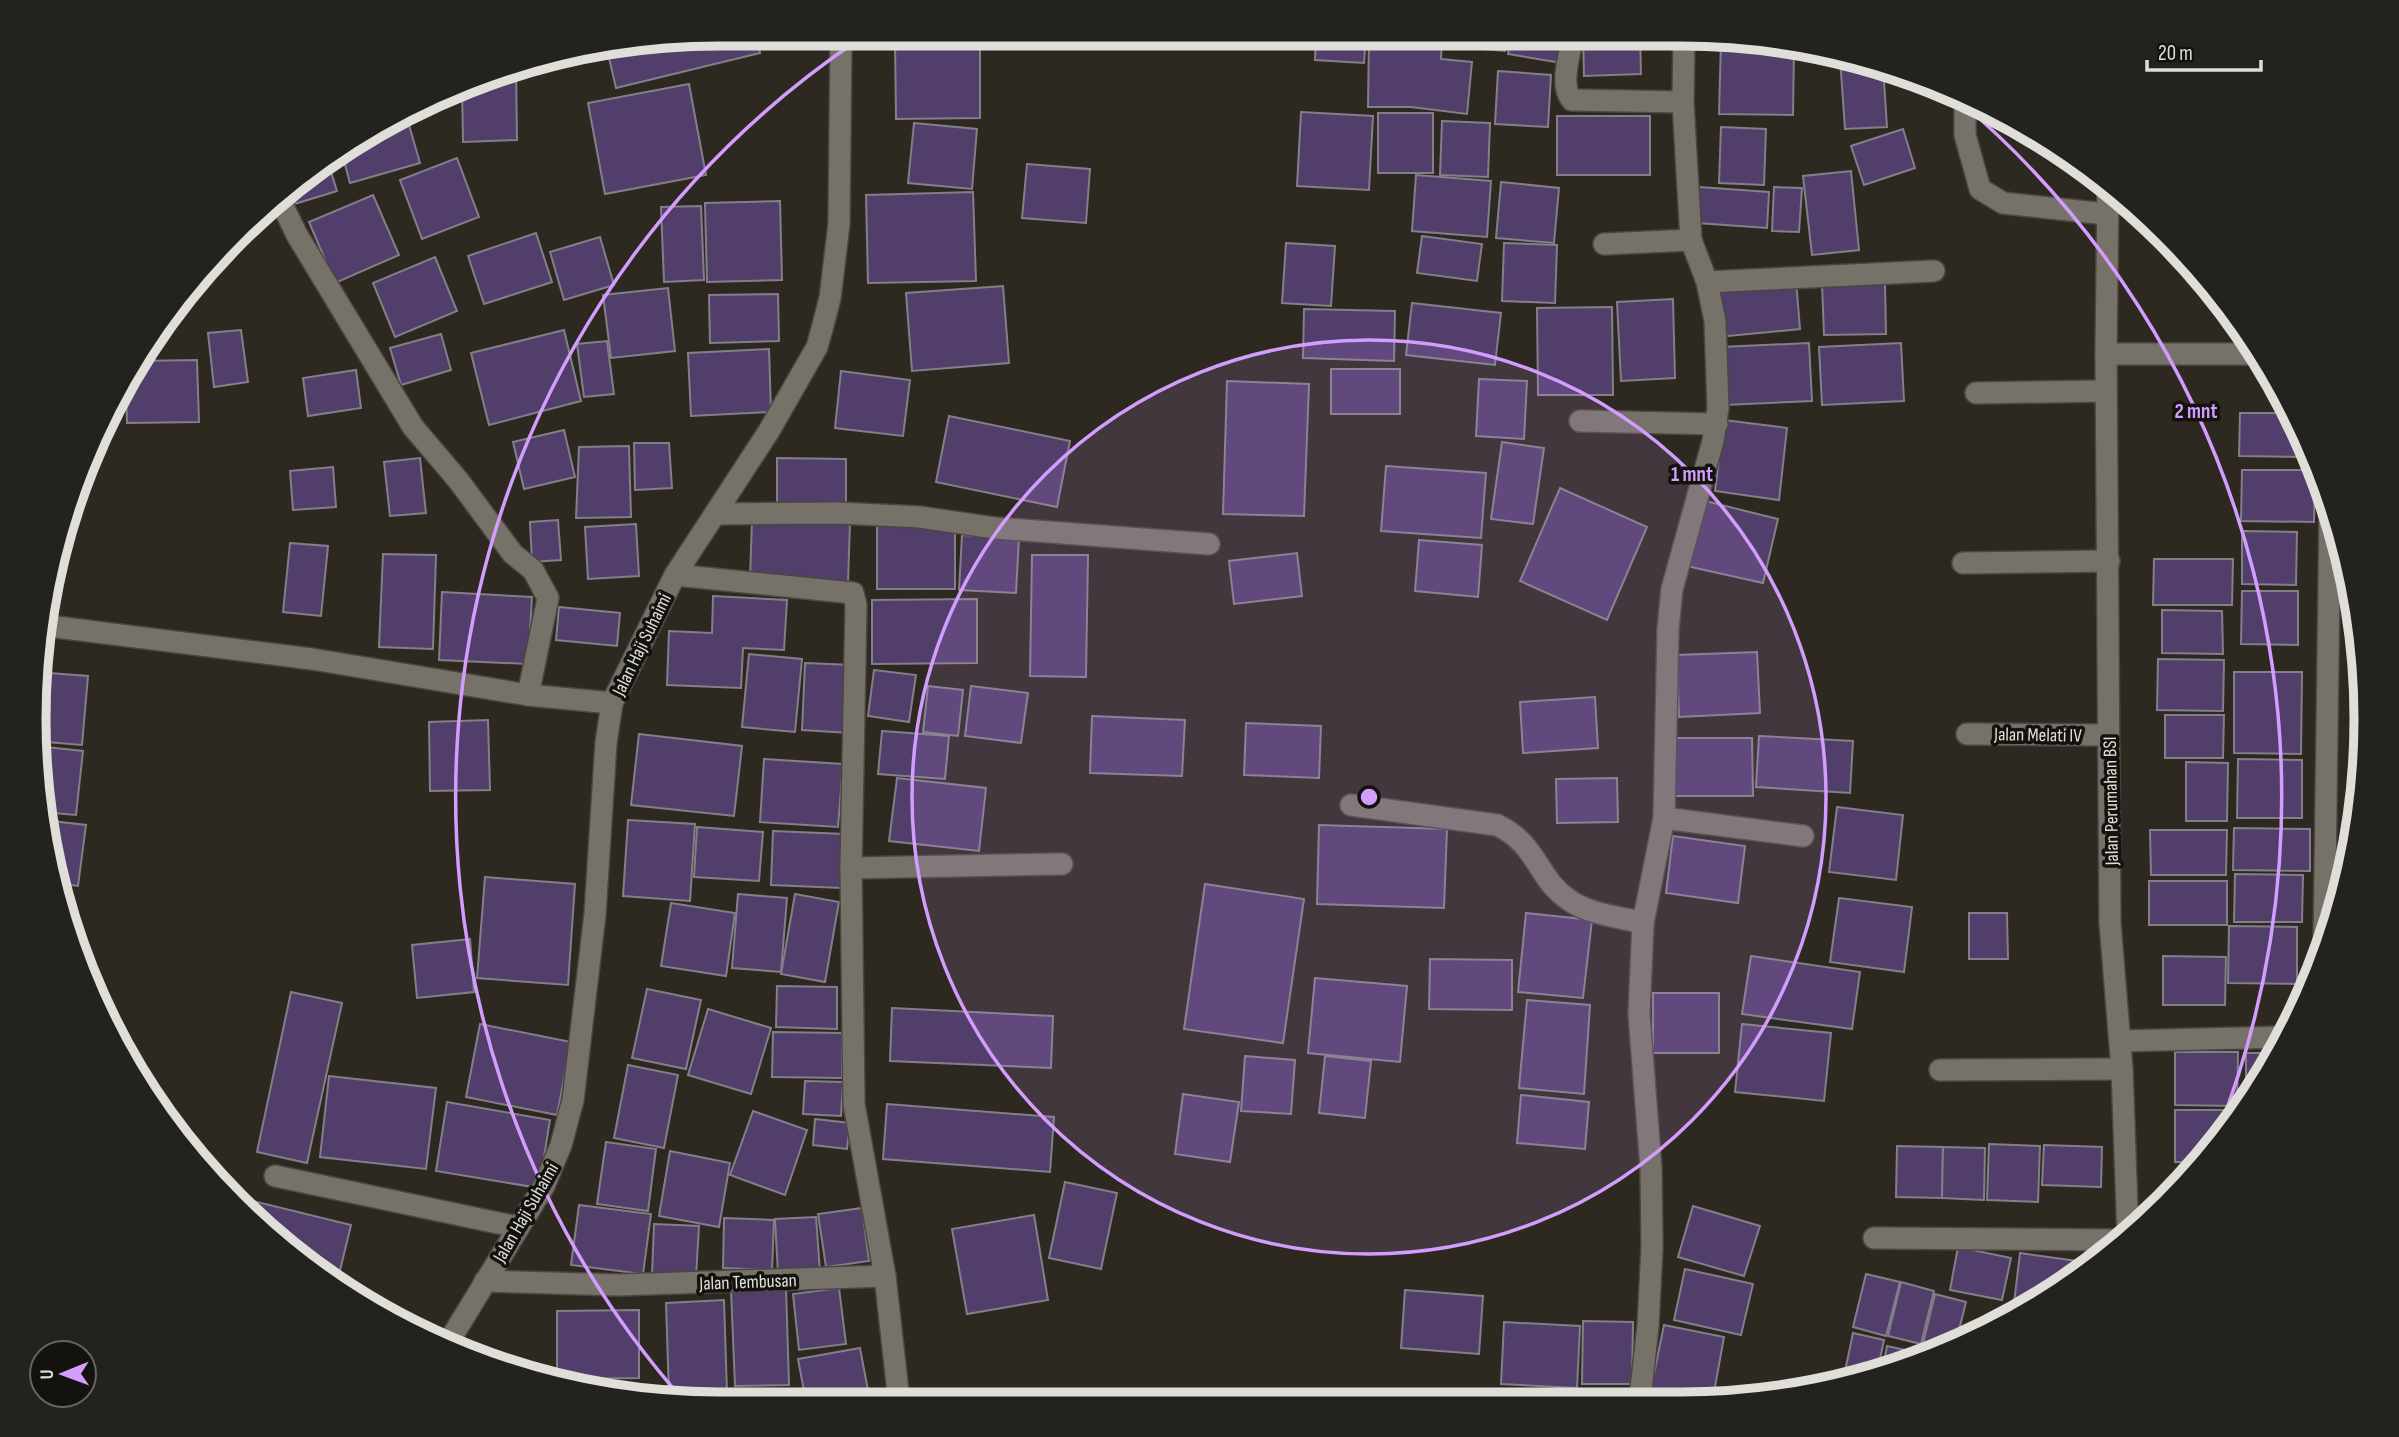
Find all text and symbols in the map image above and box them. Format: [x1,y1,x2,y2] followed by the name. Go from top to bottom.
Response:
[2147,28,2261,72] scale bar
[2158,41,2193,66] text: 20 m
[2175,399,2217,424] text: 2 mnt
[1671,462,1713,487] text: 1 mnt
[607,590,677,700] street label: Jalan Haji Suhaimi
[1993,723,2082,748] street label: Jalan Melati IV
[2099,736,2124,867] street label: Jalan Perumahan BSI
[1357,785,1381,809] centre of rings
[488,1159,564,1267] street label: Jalan Haji Suhaimi
[698,1269,797,1296] street label: Jalan Tembusan
[28,1339,98,1409] north arrow
[36,1369,59,1379] text: U

